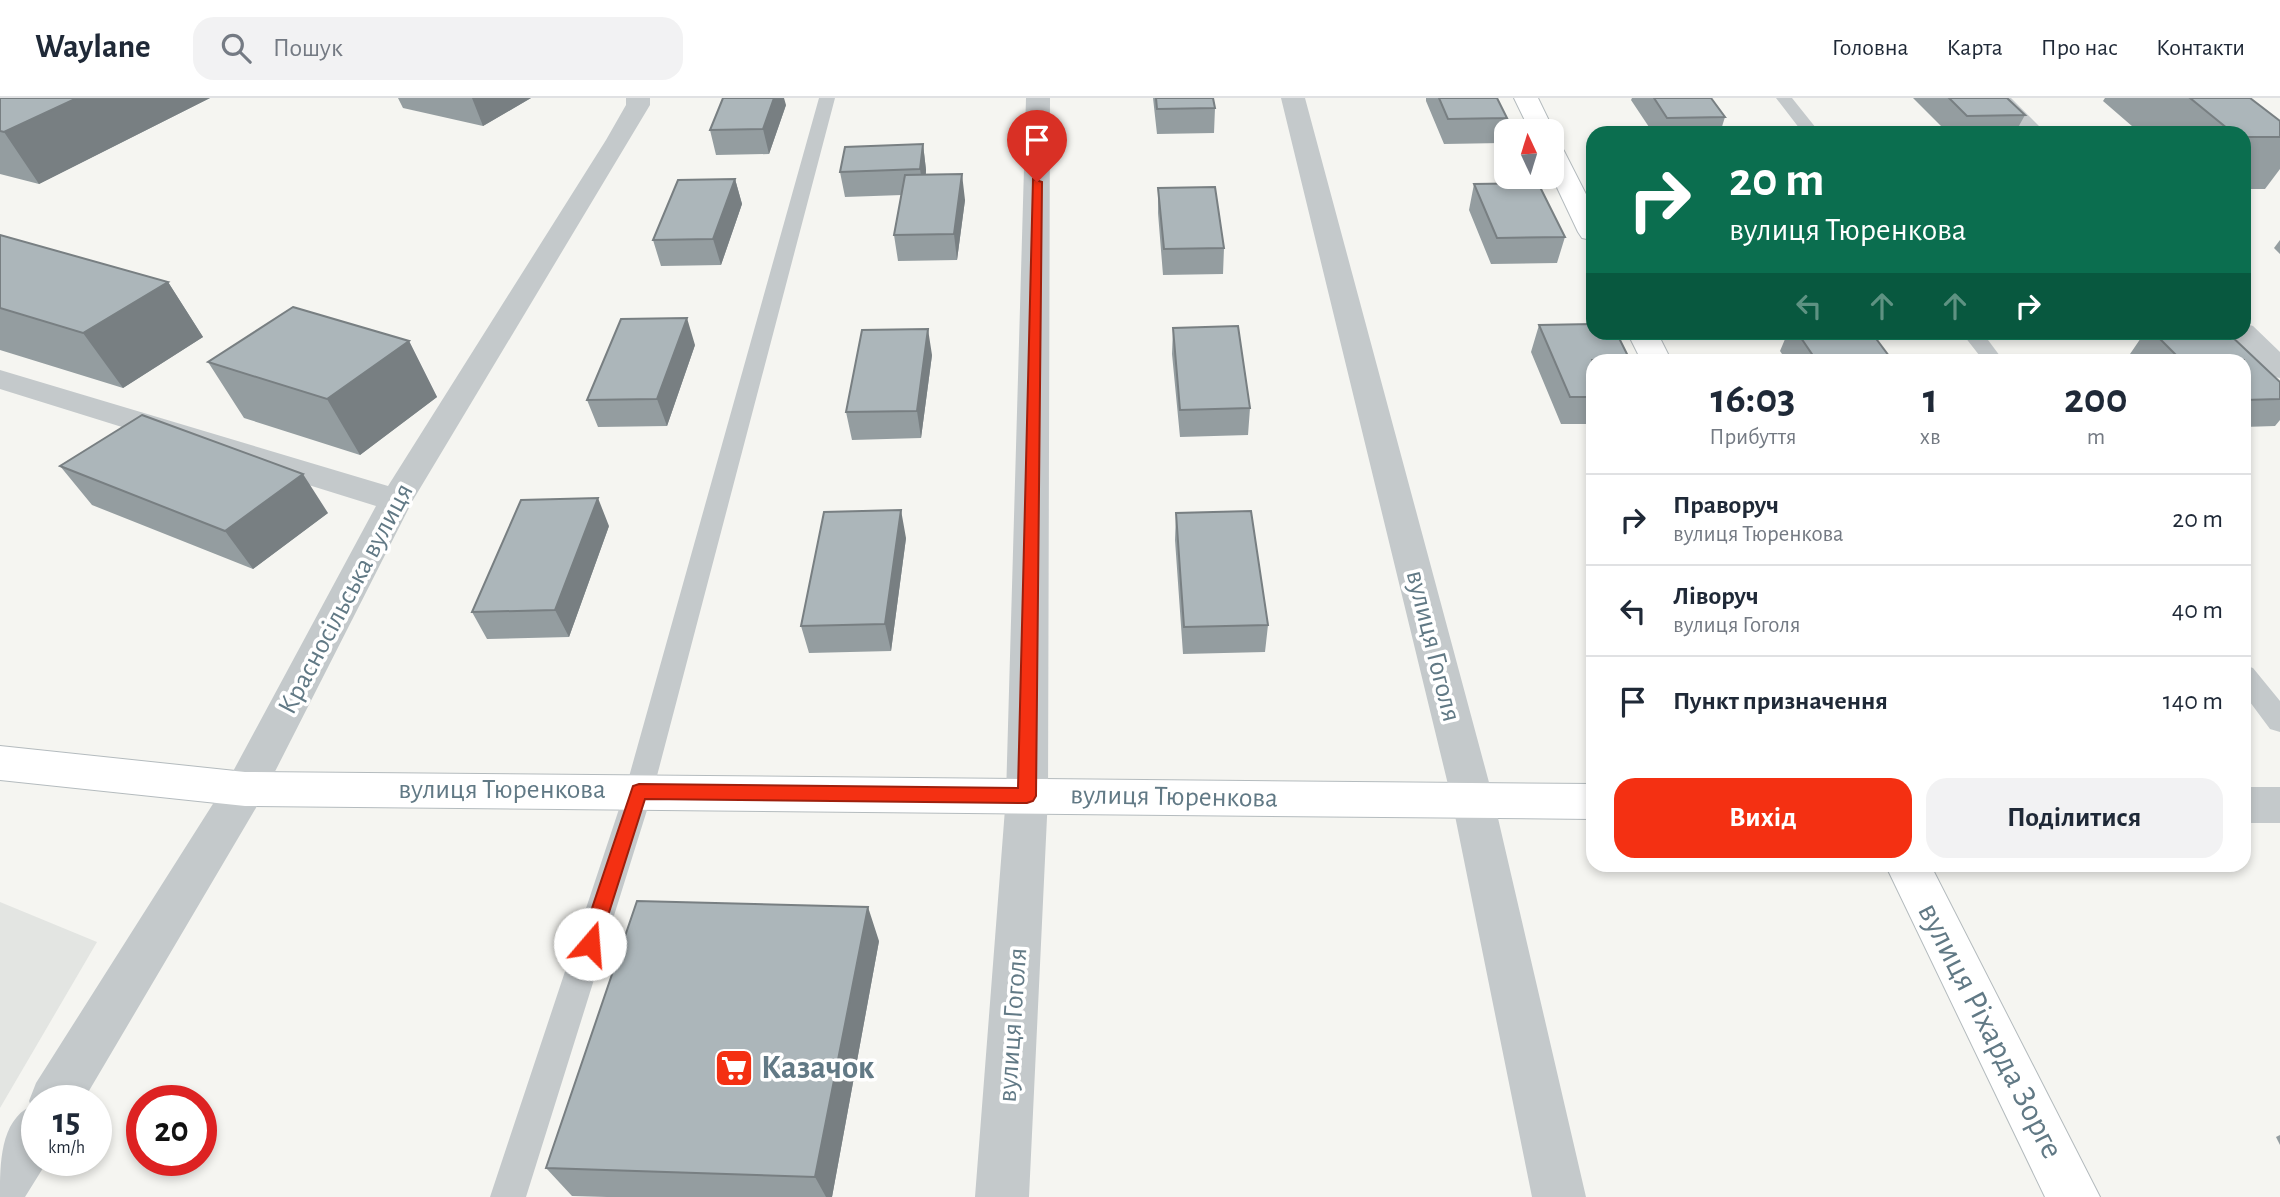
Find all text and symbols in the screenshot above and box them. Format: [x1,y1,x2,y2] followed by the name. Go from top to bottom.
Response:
[193,17,683,80] search box
[217,29,255,67] icon: search
[35,31,151,64] text: Waylane
[273,35,343,61] text: Пошук
[1832,36,1908,60] text: Головна
[1946,36,2003,60] text: Карта
[2041,36,2118,60] text: Про нас
[2156,36,2245,60] text: Контакти
[1007,110,1067,182] pin
[1494,119,1564,189] north arrow
[1494,119,1564,189] map controls
[1018,121,1056,159] icon: arrive
[1614,154,1705,245] icon: right
[1729,156,1825,205] text: 20 m
[1729,214,1966,246] text: вулиця Тюренкова
[1790,287,1828,325] icon: left
[1863,287,1901,325] icon: ahead
[1936,287,1974,325] icon: ahead
[2009,287,2047,325] icon: right
[1710,378,1795,420] text: 16:03
[1923,378,1938,420] text: 1
[2064,378,2128,420] text: 200
[1709,426,1796,449] text: Прибуття
[1920,426,1941,449] text: хв
[2087,426,2105,449] text: m
[273,479,419,719] street label: Красносільська вулиця
[1673,492,1779,518] text: Праворуч
[1614,501,1652,539] icon: right
[2172,506,2223,532] text: 20 m
[1673,523,1844,546] text: вулиця Тюренкова
[1401,567,1465,725] street label: вулиця Гоголя
[1673,583,1759,609] text: Ліворуч
[1614,592,1652,630] icon: left
[2172,597,2223,623] text: 40 m
[1673,614,1800,637] text: вулиця Гоголя
[1614,683,1652,721] icon: arrive
[1673,688,1888,714] text: Пункт призначення
[2163,688,2223,714] text: 140 m
[398,776,606,804] street label: вулиця Тюренкова
[1614,778,1912,858] button: Вихід
[1926,778,2223,858] button: Поділитися
[1070,781,1278,813] street label: вулиця Тюренкова
[1911,898,2069,1164] street label: вулиця Ріхарда Зорге
[553,907,627,981] position arrow
[994,947,1032,1103] street label: вулиця Гоголя
[713,1047,755,1089] supermarket icon: Казачок
[761,1052,875,1085] place label: Казачок
[126,1085,217,1176] speed limit sign: 20
[53,1104,80,1139] text: 15
[48,1139,85,1157] text: km/h

